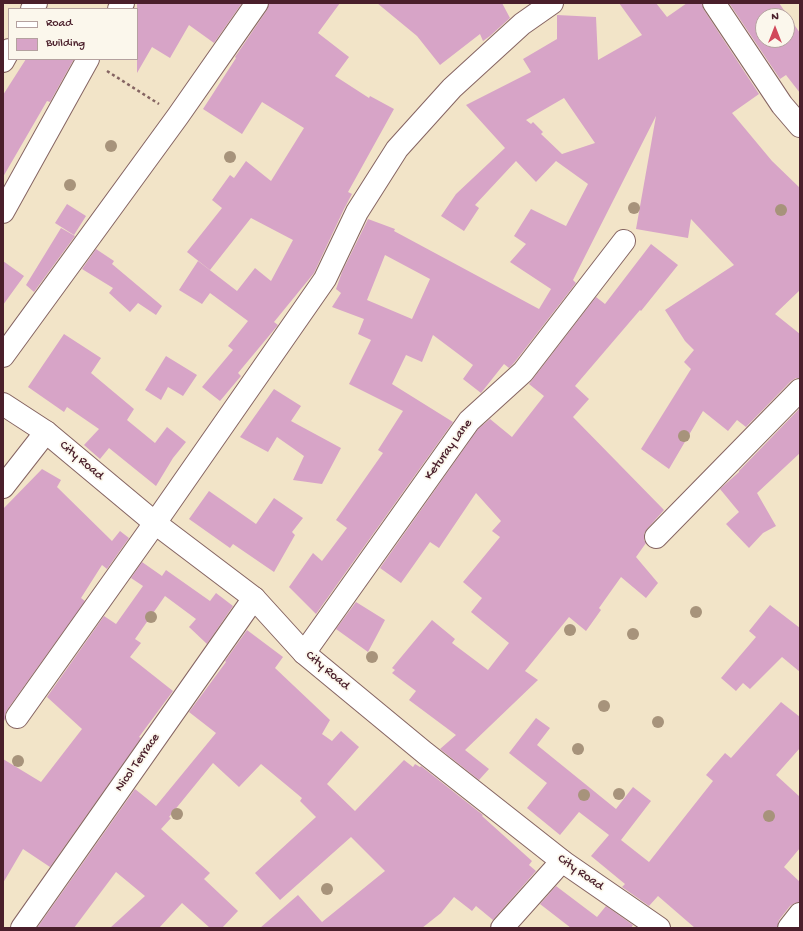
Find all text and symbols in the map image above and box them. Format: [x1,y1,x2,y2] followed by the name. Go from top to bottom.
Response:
[8,8,138,60] legend
[755,8,795,48] north arrow
[771,11,779,23] text: N
[46,17,72,31] text: Road
[46,37,85,51] text: Building
[422,417,476,483] street label: Keturay Lane
[56,438,106,484] street label: City Road
[302,648,352,694] street label: City Road
[112,731,164,795] street label: Nicol Terrace
[554,851,606,895] street label: City Road

